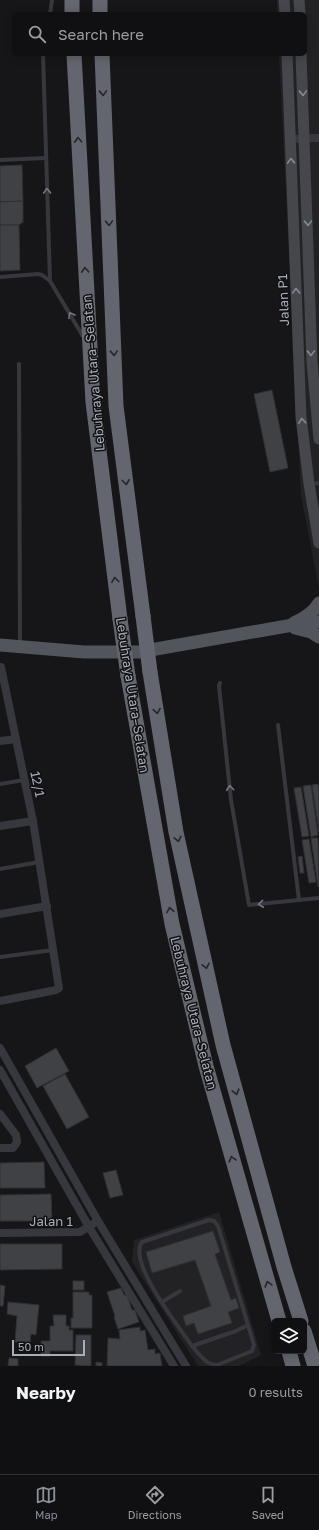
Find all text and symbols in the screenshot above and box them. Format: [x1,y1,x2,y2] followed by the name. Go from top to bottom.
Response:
[12,12,307,56] search box
[26,23,48,45] icon: search
[58,25,144,43] text: Search here
[99,90,108,96] one-way arrow
[299,90,307,96] one-way arrow
[74,137,83,143] one-way arrow
[287,158,296,164] one-way arrow
[43,188,51,194] one-way arrow
[104,220,113,226] one-way arrow
[303,220,312,226] one-way arrow
[81,267,90,273] one-way arrow
[274,274,292,326] street label: Jalan P1
[292,288,301,294] one-way arrow
[78,294,108,452] street label: Lebuhraya Utara–Selatan
[68,312,76,319] one-way arrow
[110,350,118,356] one-way arrow
[307,350,316,356] one-way arrow
[298,418,307,424] one-way arrow
[121,479,130,485] one-way arrow
[111,577,120,584] one-way arrow
[113,616,153,774] street label: Lebuhraya Utara–Selatan
[152,708,160,714] one-way arrow
[27,769,49,799] street label: 12/1
[225,785,234,791] one-way arrow
[173,836,181,842] one-way arrow
[258,899,264,908] one-way arrow
[166,907,174,914] one-way arrow
[167,935,221,1091] street label: Lebuhraya Utara–Selatan
[201,963,209,969] one-way arrow
[231,1089,240,1096] one-way arrow
[228,1155,237,1162] one-way arrow
[29,1213,73,1229] street label: Jalan 1
[264,1280,273,1287] one-way arrow
[271,1318,307,1354] map controls
[271,1318,307,1354] button: layers
[12,1338,85,1357] scale bar
[18,1340,44,1353] text: 50 m
[16,1382,76,1403] text: Nearby
[248,1384,303,1400] text: 0 results
[35,1484,58,1521] tab: Map
[128,1484,182,1521] tab: Directions
[252,1484,284,1521] tab: Saved

